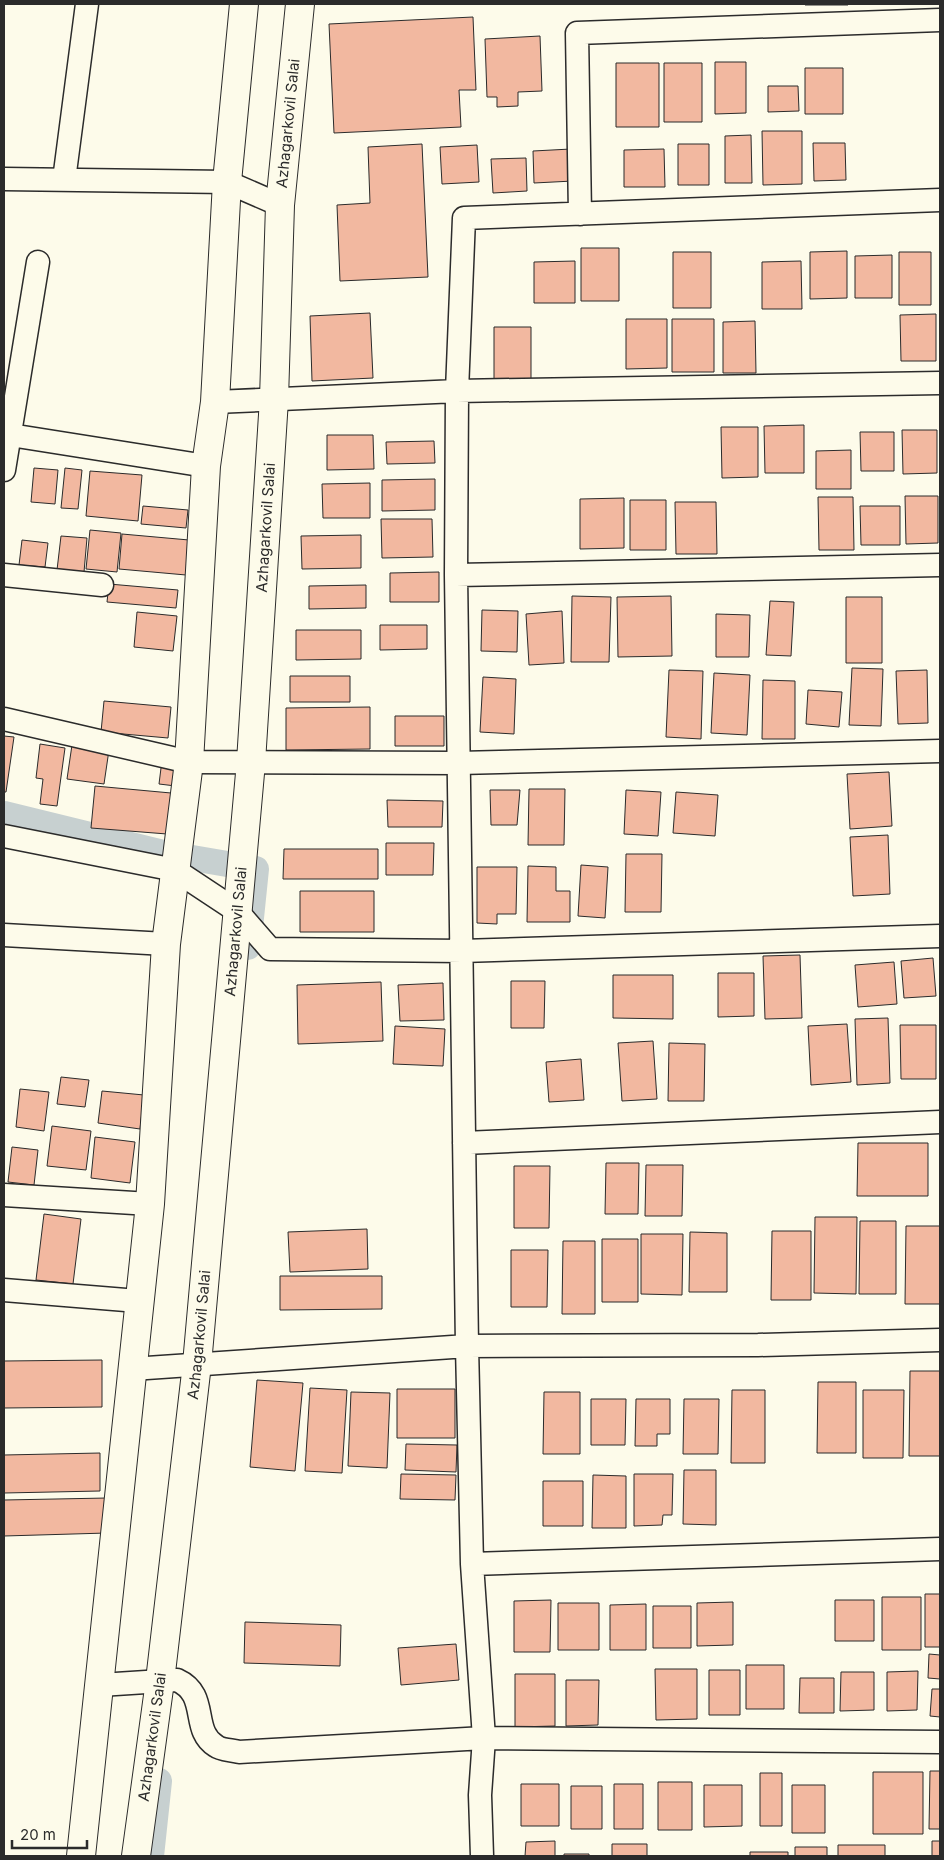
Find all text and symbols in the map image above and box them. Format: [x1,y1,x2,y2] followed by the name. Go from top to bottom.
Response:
[272,58,303,189] street label: Azhagarkovil Salai
[252,462,279,593] street label: Azhagarkovil Salai
[220,866,251,997] street label: Azhagarkovil Salai
[183,1269,214,1401] street label: Azhagarkovil Salai
[134,1672,170,1803] street label: Azhagarkovil Salai
[12,1818,88,1850] scale bar
[20,1825,56,1844] text: 20 m

